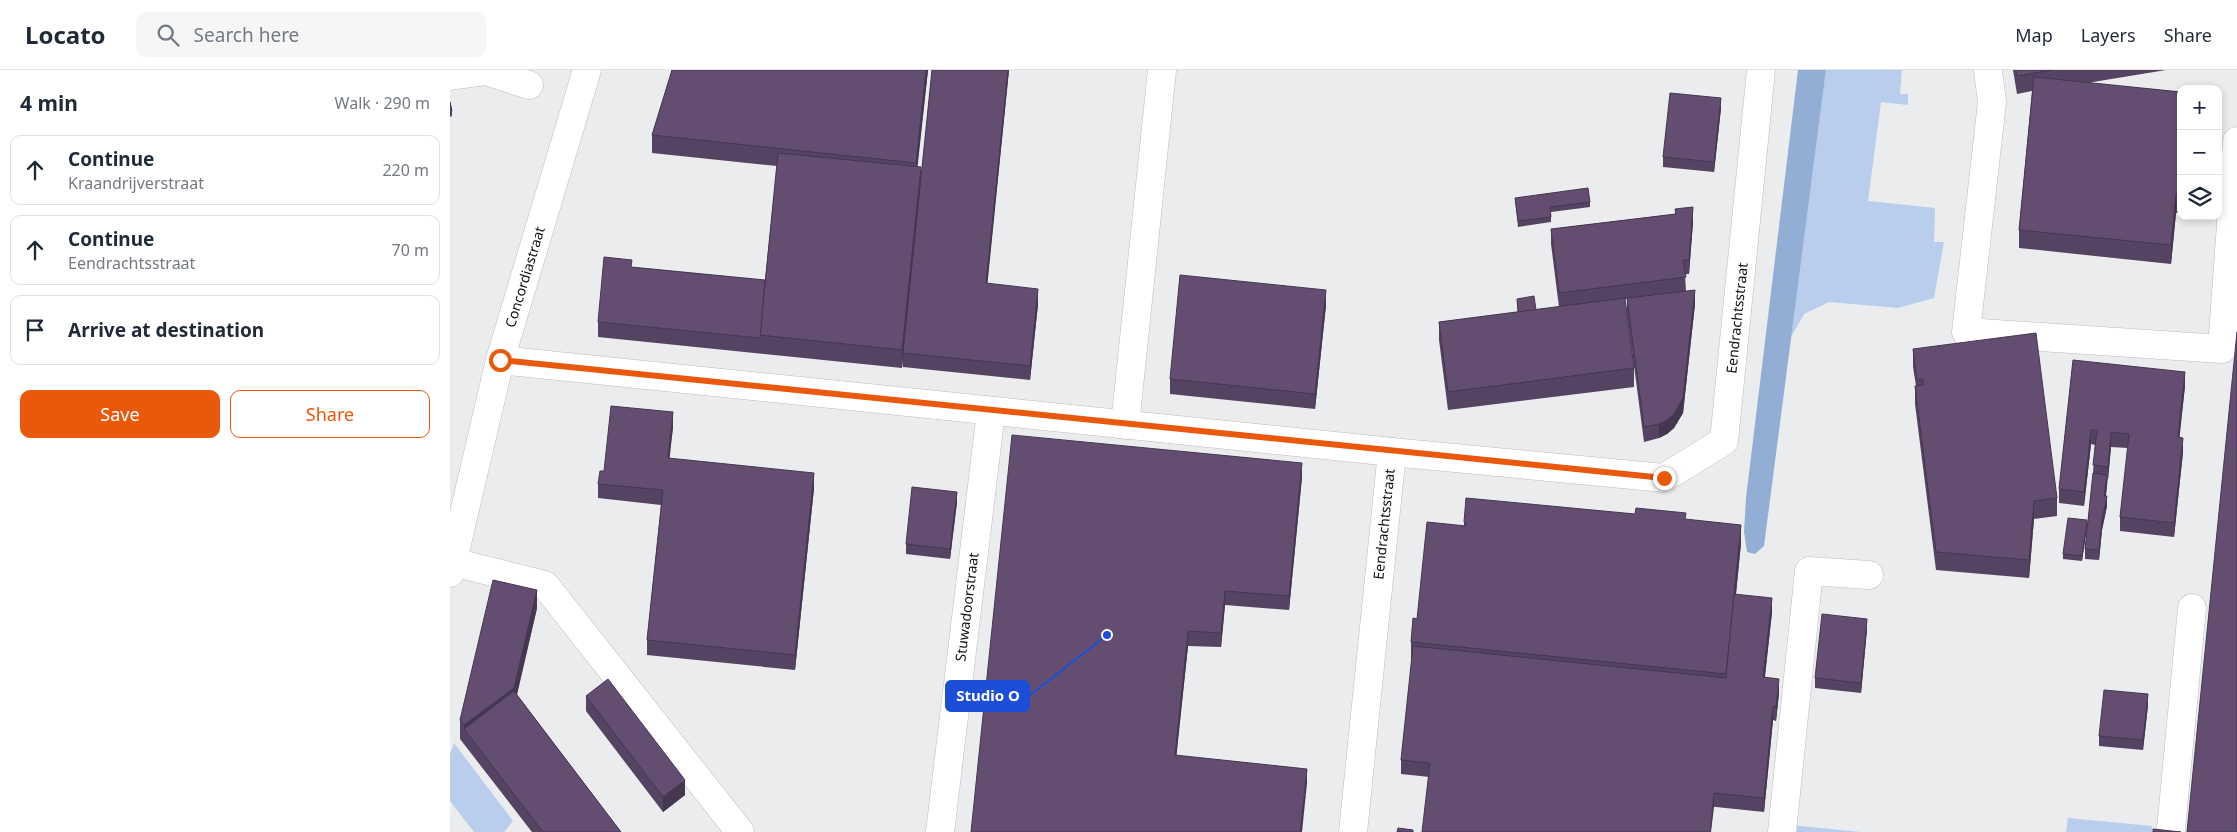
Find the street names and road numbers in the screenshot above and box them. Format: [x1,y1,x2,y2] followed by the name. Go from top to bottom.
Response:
[500,224,549,330] street label: Concordiastraat
[1721,262,1752,374] street label: Eendrachtsstraat
[1368,468,1399,580] street label: Eendrachtsstraat
[950,551,983,662] street label: Stuwadoorstraat

